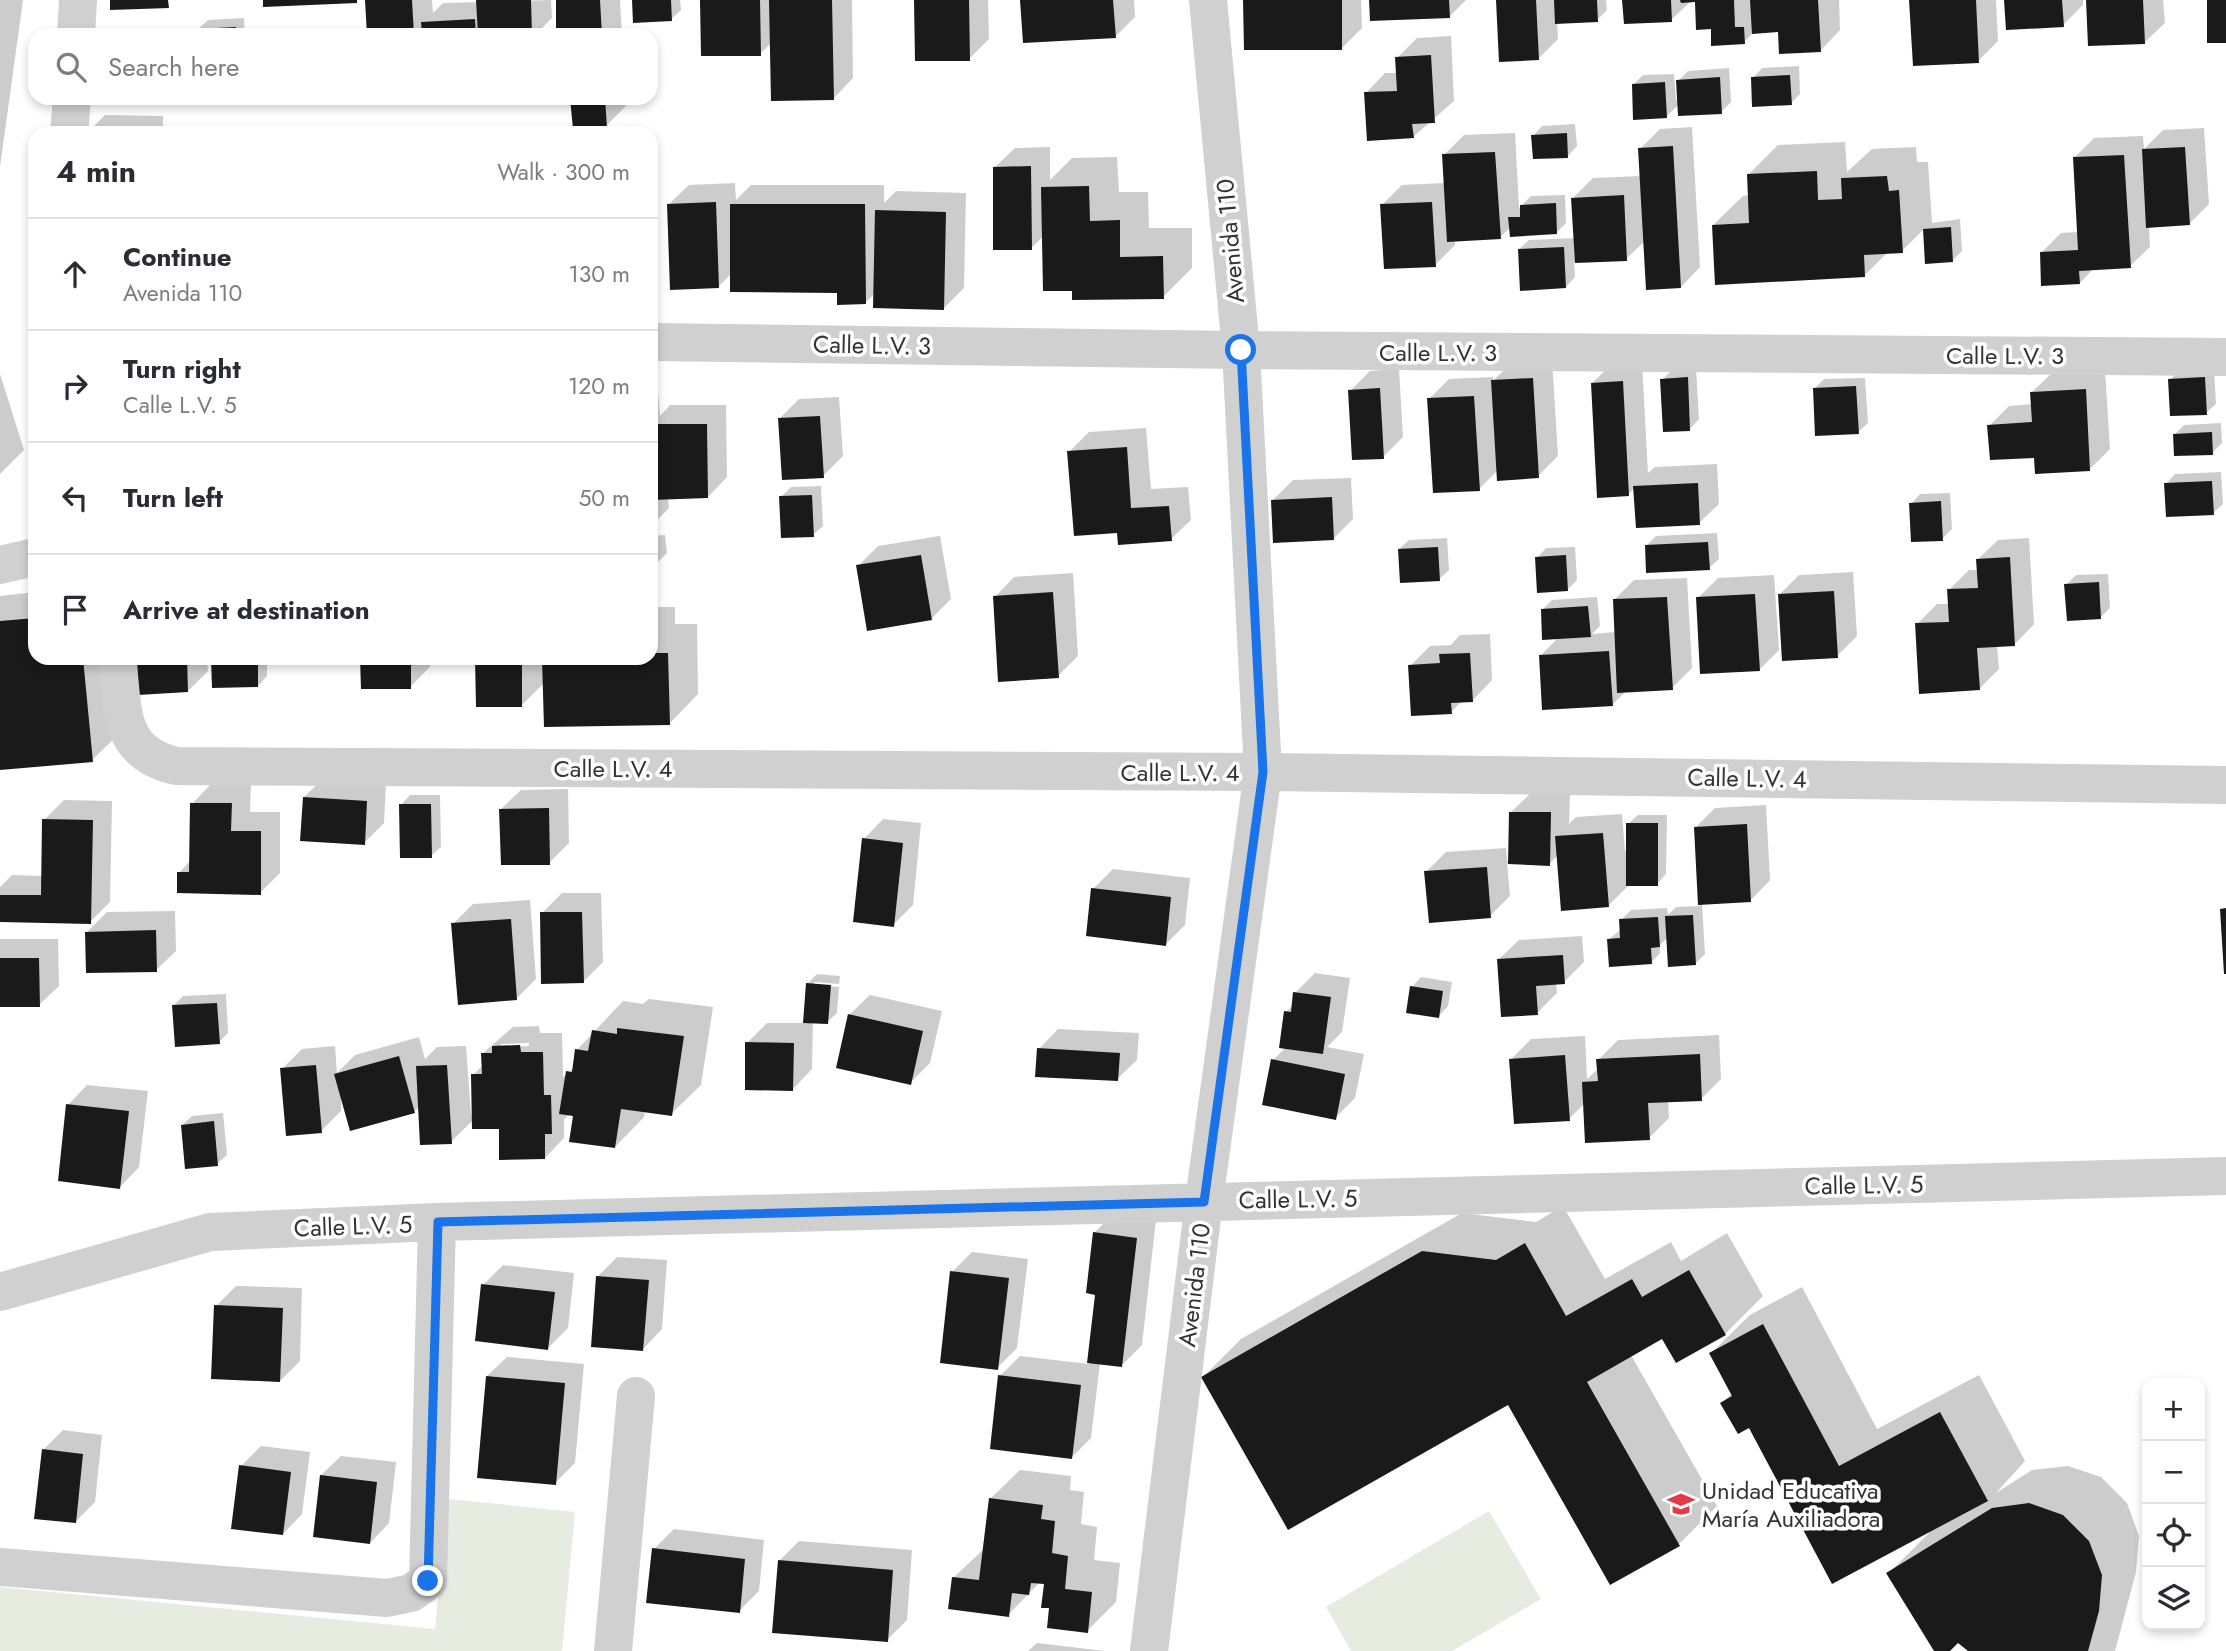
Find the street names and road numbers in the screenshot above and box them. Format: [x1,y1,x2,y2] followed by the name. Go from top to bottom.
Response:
[1207,177,1253,305] street label: Avenida 110
[813,326,931,364] street label: Calle L.V. 3
[1379,335,1497,370] street label: Calle L.V. 3
[1946,338,2064,373] street label: Calle L.V. 3
[553,751,673,786] street label: Calle L.V. 4
[1120,755,1240,790] street label: Calle L.V. 4
[1687,759,1807,797] street label: Calle L.V. 4
[1804,1166,1924,1204] street label: Calle L.V. 5
[1238,1180,1358,1218] street label: Calle L.V. 5
[293,1206,413,1246] street label: Calle L.V. 5
[1169,1221,1219,1349] street label: Avenida 110

